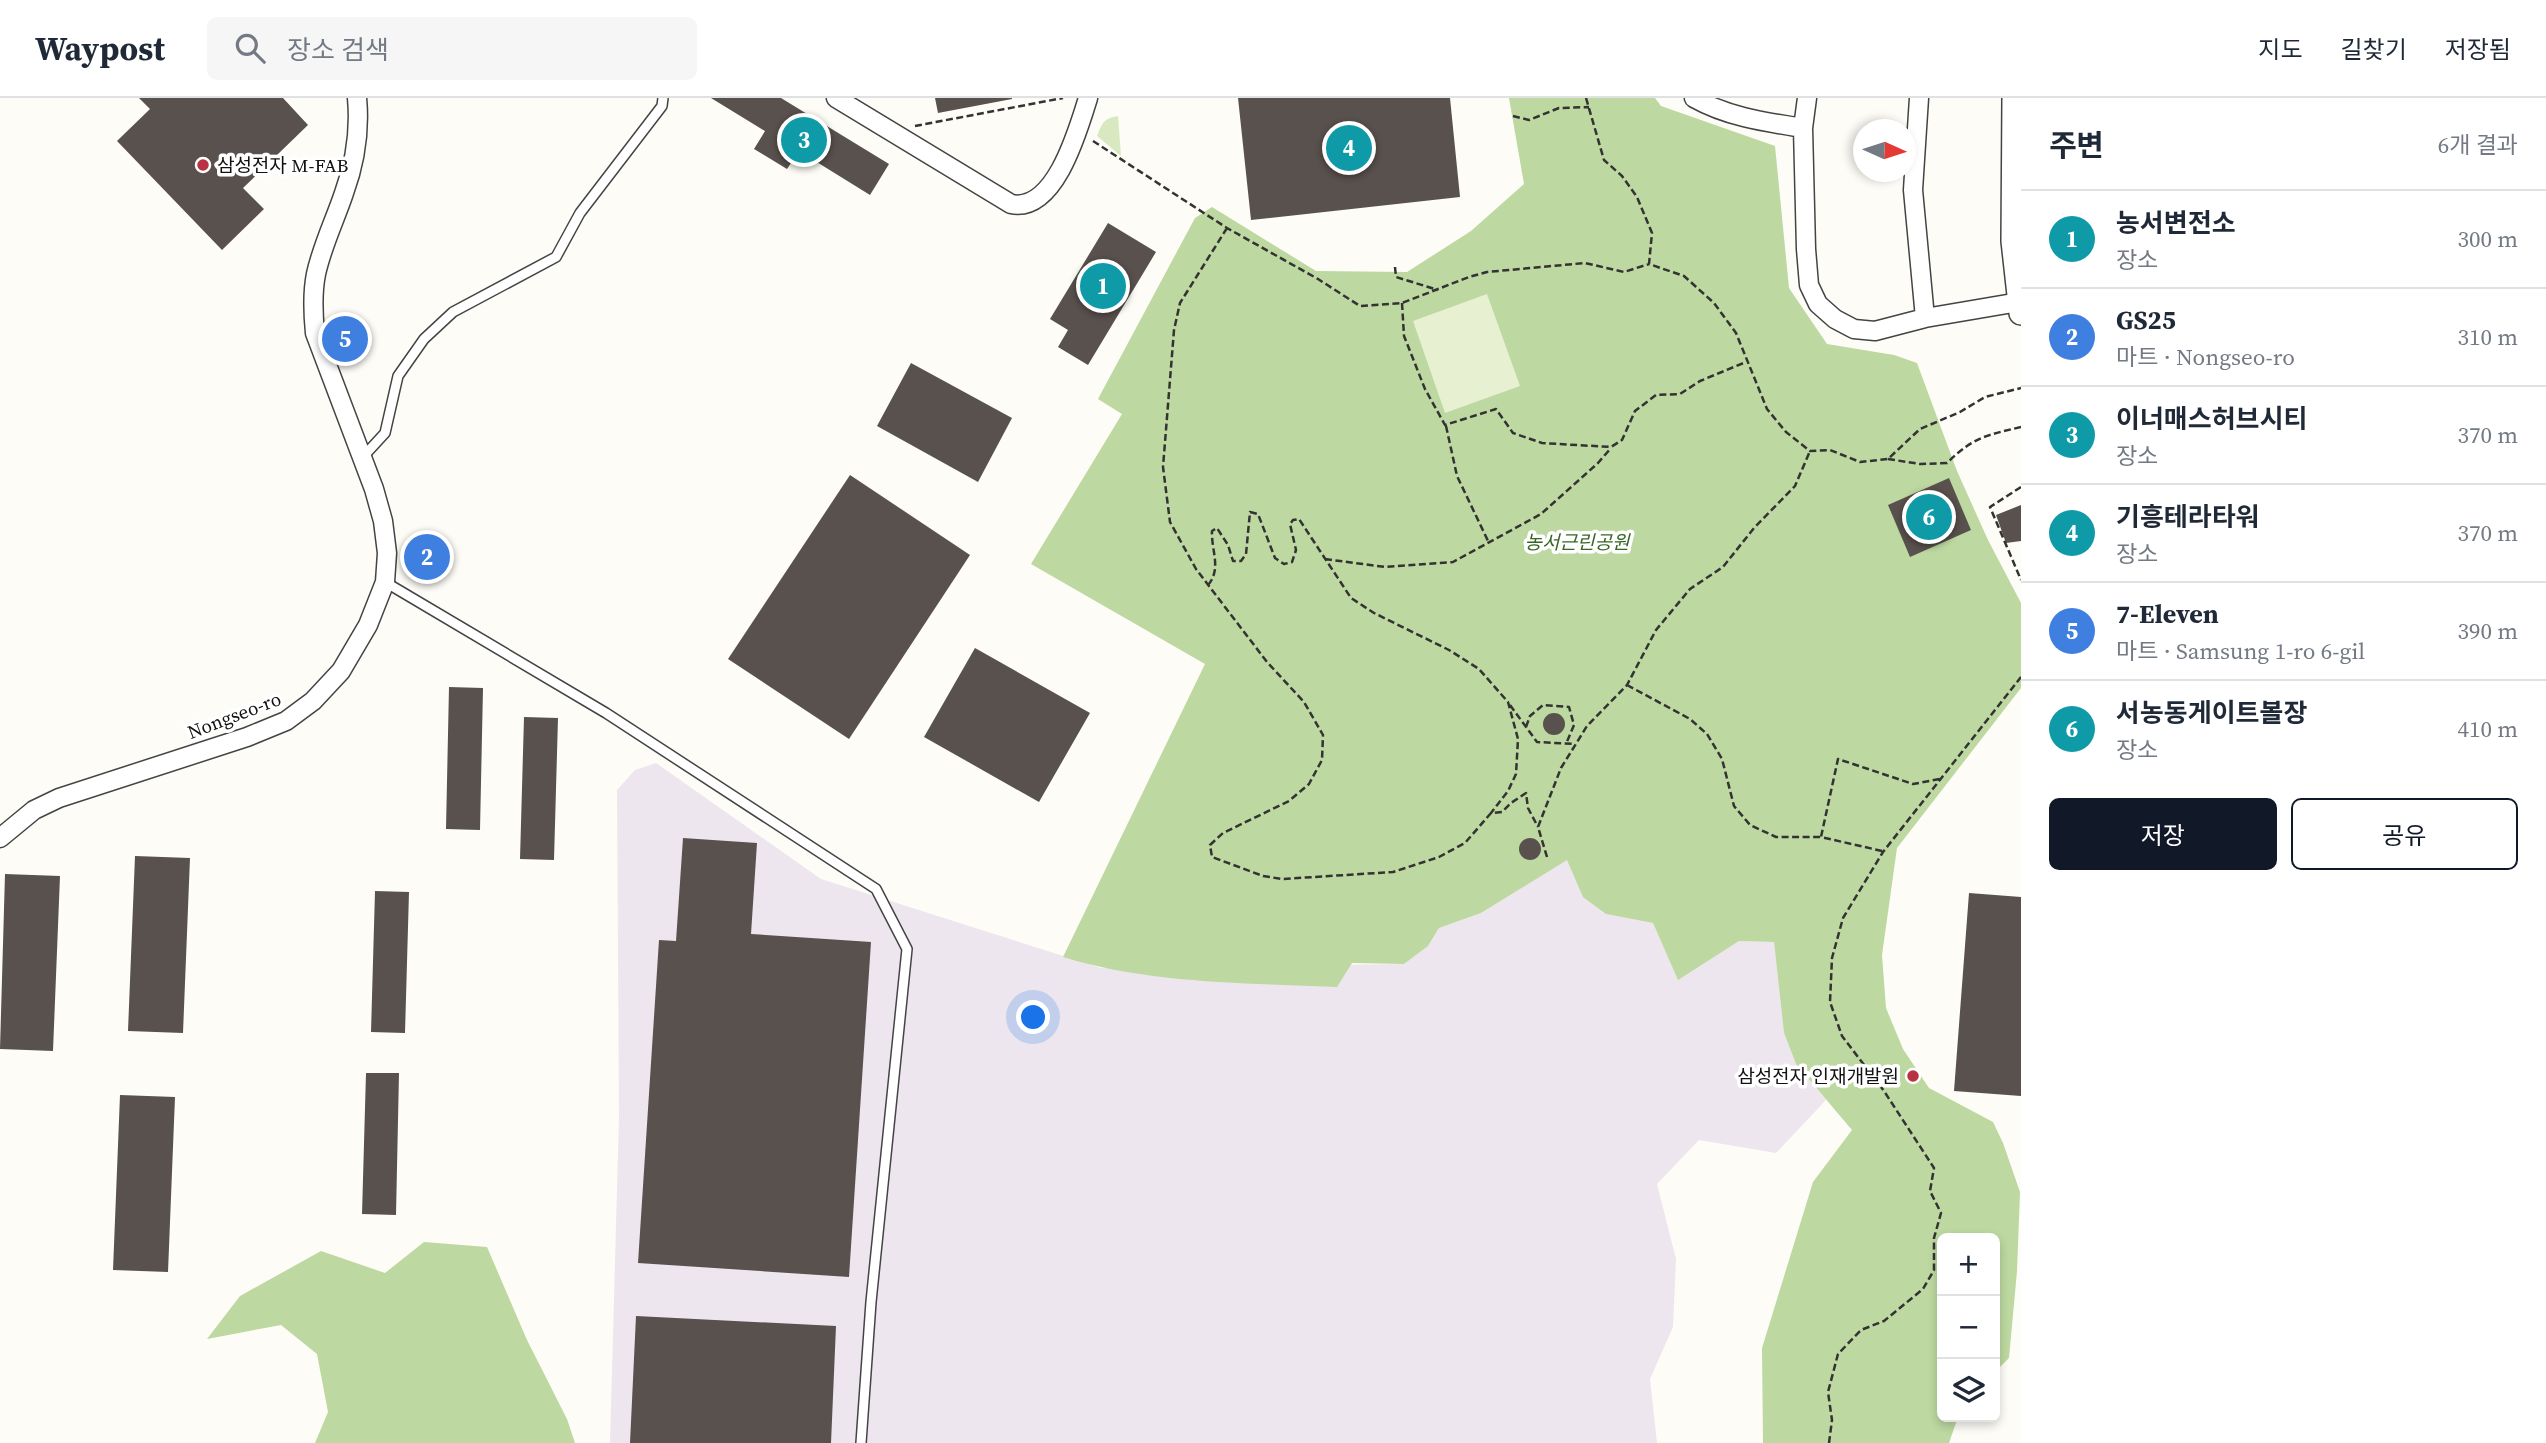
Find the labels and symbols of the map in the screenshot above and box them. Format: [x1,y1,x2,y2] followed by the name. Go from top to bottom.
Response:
[781,114,827,166] pin: 3
[1853,119,1916,182] north arrow
[1326,122,1372,174] pin: 4
[217,152,348,178] place label: 삼성전자 M-FAB
[195,157,211,173] marker: 삼성전자 M-FAB
[1080,260,1126,312] pin: 1
[322,313,368,365] pin: 5
[1906,491,1952,543] pin: 6
[1525,529,1631,555] park label: 농서근린공원
[404,531,450,583] pin: 2
[183,685,285,745] street label: Nongseo-ro
[1016,1000,1050,1034] your location
[1737,1063,1899,1089] place label: 삼성전자 인재개발원
[1905,1068,1921,1084] marker: 삼성전자 인재개발원

